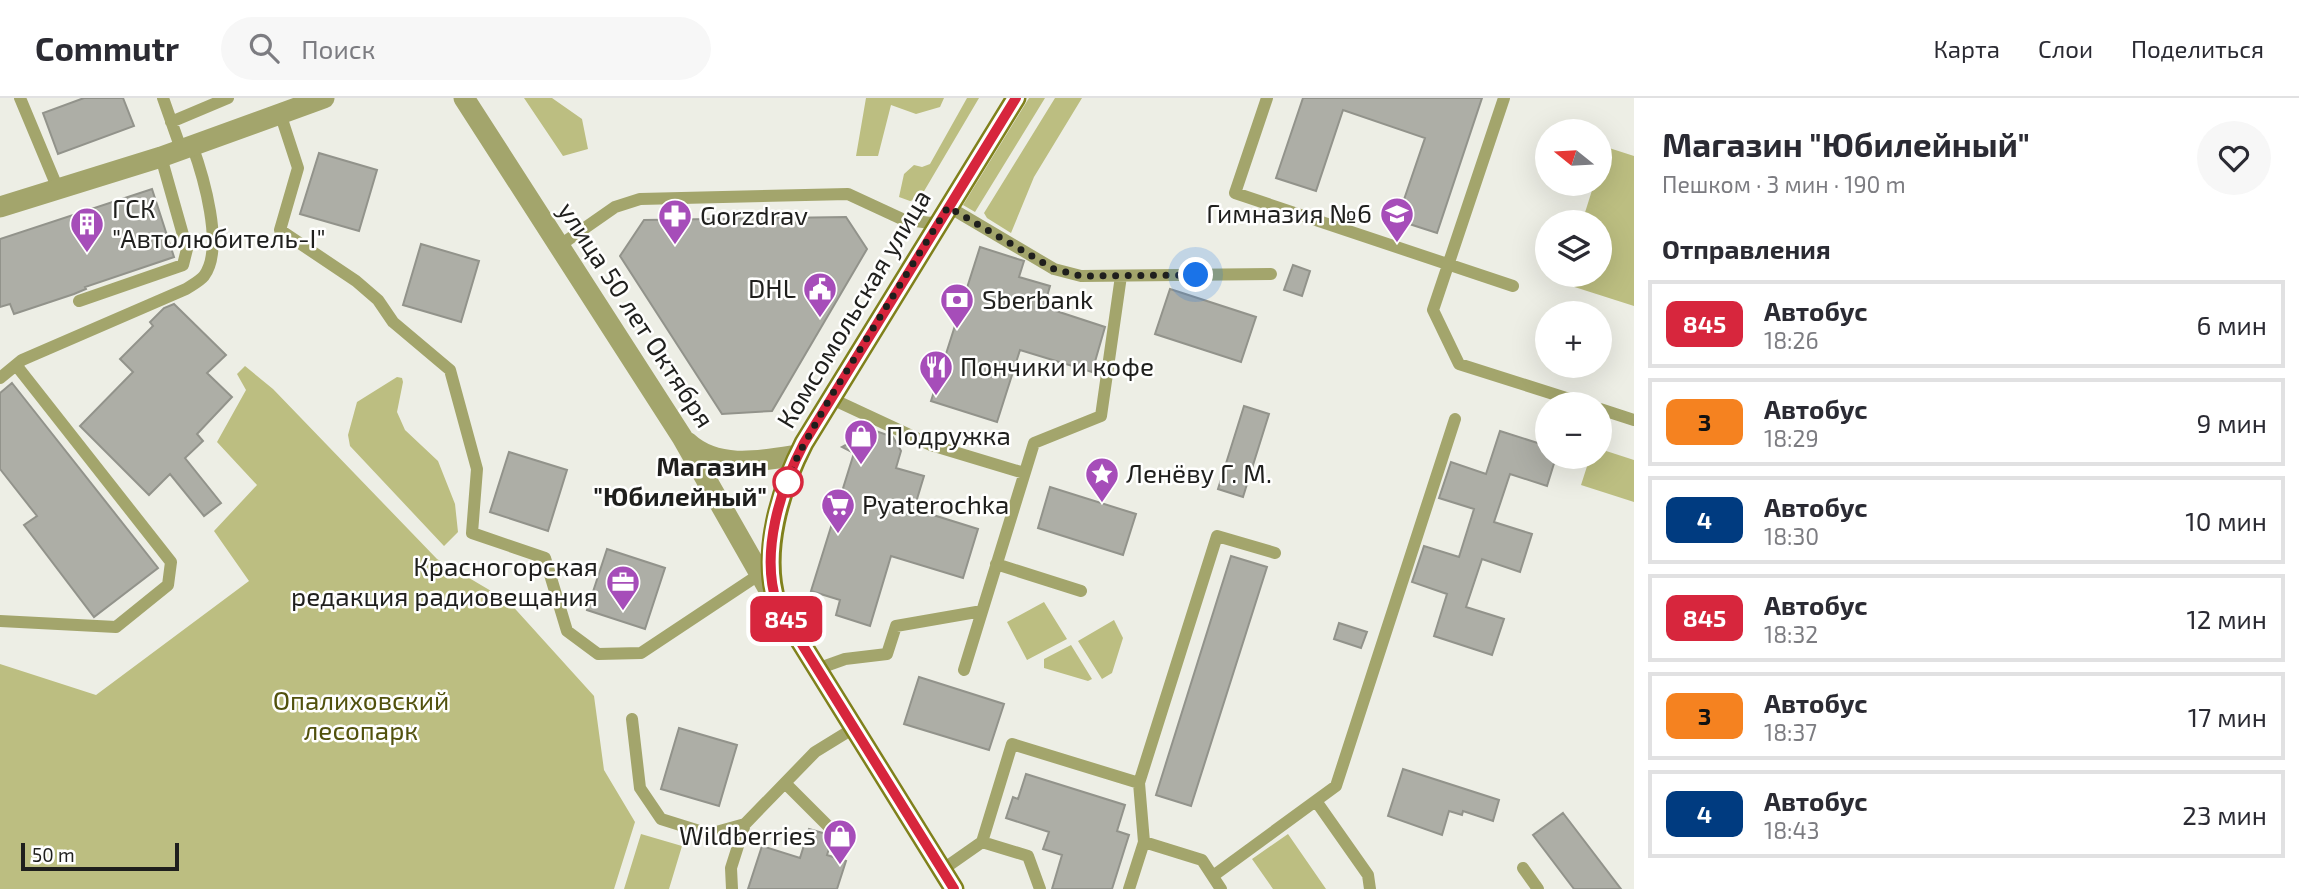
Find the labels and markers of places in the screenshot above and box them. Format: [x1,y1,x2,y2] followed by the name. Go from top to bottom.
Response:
[112,192,326,253] place label: ГСК "Автолюбитель-I"
[1378,195,1416,244] school or university icon: Гимназия №6
[656,197,694,246] pharmacy icon: Gorzdrav
[1206,197,1372,228] place label: Гимназия №6
[700,199,808,230] place label: Gorzdrav
[68,205,106,254] building icon: ГСК "Автолюбитель-I"
[801,270,839,319] public building icon: DHL
[748,272,796,303] place label: DHL
[938,281,976,330] bank icon: Sberbank
[982,283,1093,314] place label: Sberbank
[917,348,955,397] restaurant icon: Пончики и кофе
[960,350,1154,381] place label: Пончики и кофе
[842,417,880,466] shop icon: Подружка
[886,419,1011,451] place label: Подружка
[593,450,767,511] place label: Магазин "Юбилейный"
[1083,455,1121,504] place icon: Ленёву Г. М.
[1126,457,1272,489] place label: Ленёву Г. М.
[773,467,803,497] marker: Магазин "Юбилейный"
[819,486,857,535] supermarket icon: Pyaterochka
[862,488,1009,519] place label: Pyaterochka
[291,550,598,611] place label: Красногорская редакция радиовещания
[604,563,642,612] office icon: Красногорская редакция радиовещания
[821,817,859,866] shop icon: Wildberries
[679,819,816,850] place label: Wildberries

